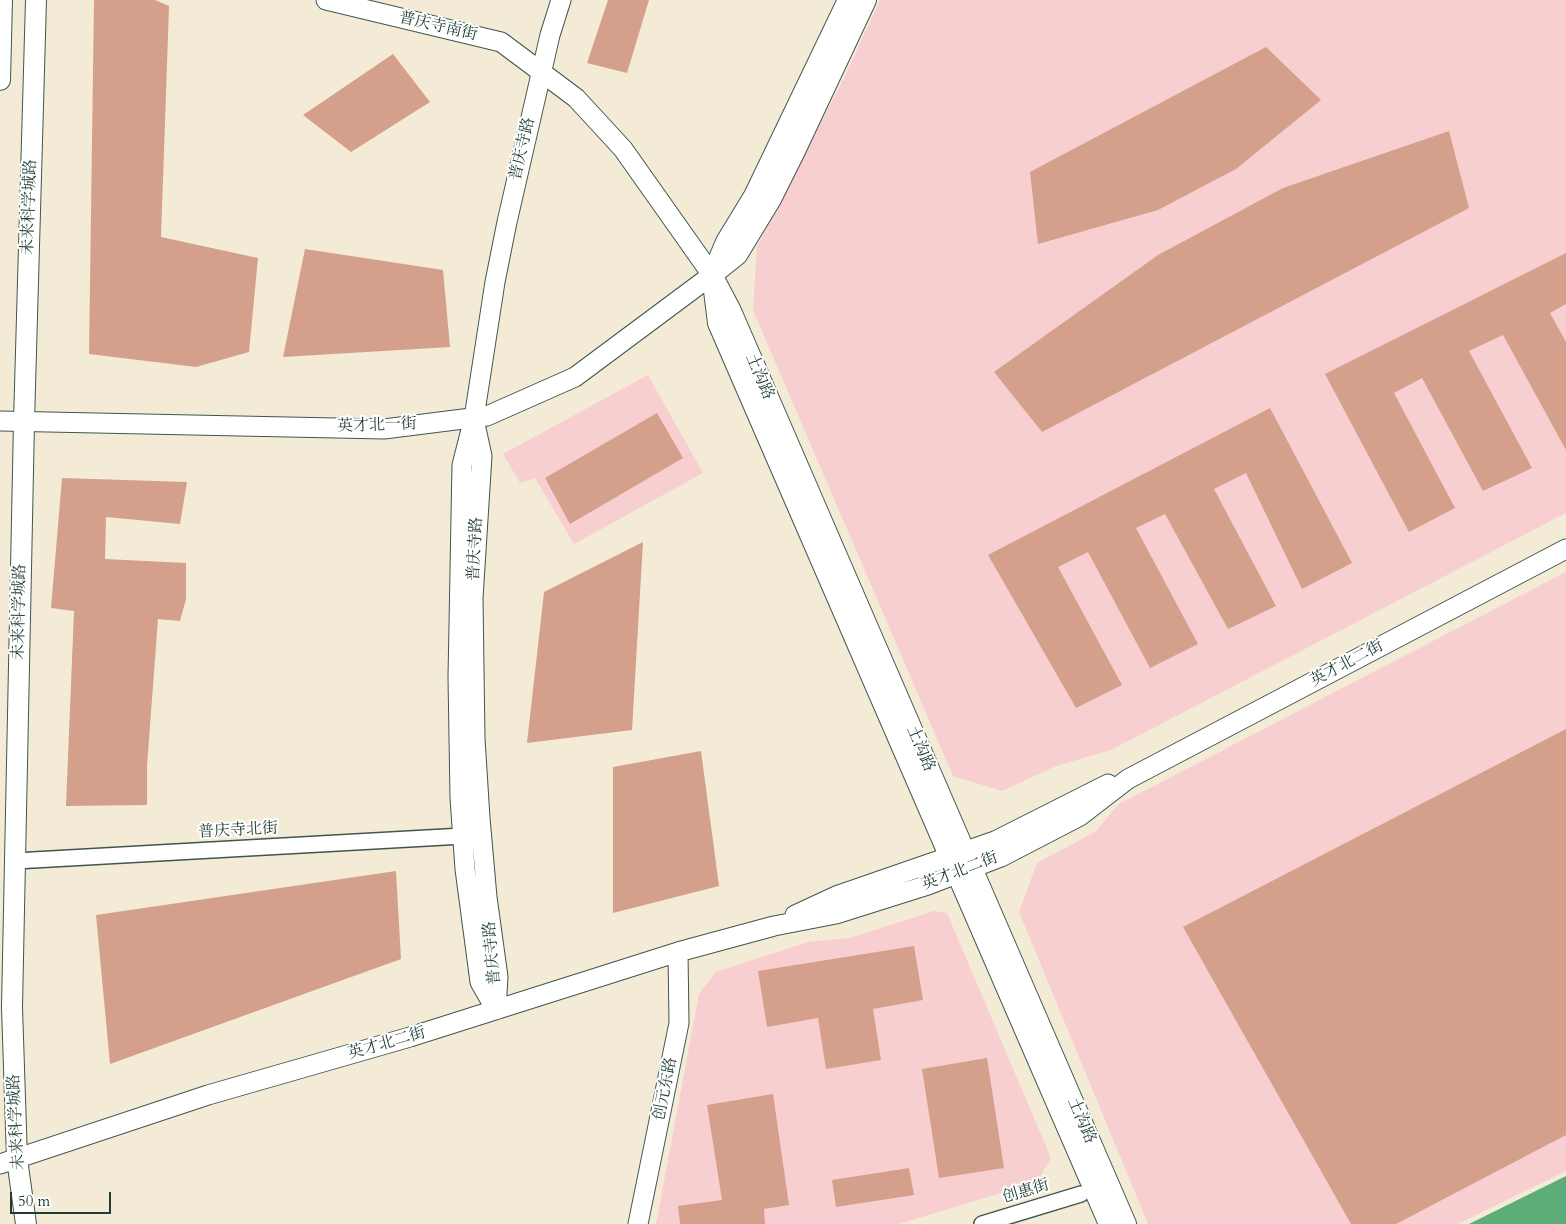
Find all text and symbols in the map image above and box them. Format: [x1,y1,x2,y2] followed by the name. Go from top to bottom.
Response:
[397,9,479,45] street label: 普庆寺南街
[506,116,540,182] street label: 普庆寺路
[19,159,41,255] street label: 未来科学城路
[741,351,777,403] street label: 土沟路
[337,415,417,437] street label: 英才北一街
[465,517,487,581] street label: 普庆寺路
[10,564,30,660] street label: 未来科学城路
[1307,637,1387,691] street label: 英才北二街
[902,723,938,775] street label: 土沟路
[198,819,278,843] street label: 普庆寺北街
[919,849,1001,895] street label: 英才北二街
[481,920,505,986] street label: 普庆寺路
[346,1024,428,1064] street label: 英才北二街
[650,1056,682,1122] street label: 创元东路
[5,1074,29,1170] street label: 未来科学城路
[1063,1095,1099,1147] street label: 土沟路
[1000,1176,1052,1208] street label: 创惠街
[12,1182,114,1214] scale bar
[18,1191,50,1211] text: 50 m

